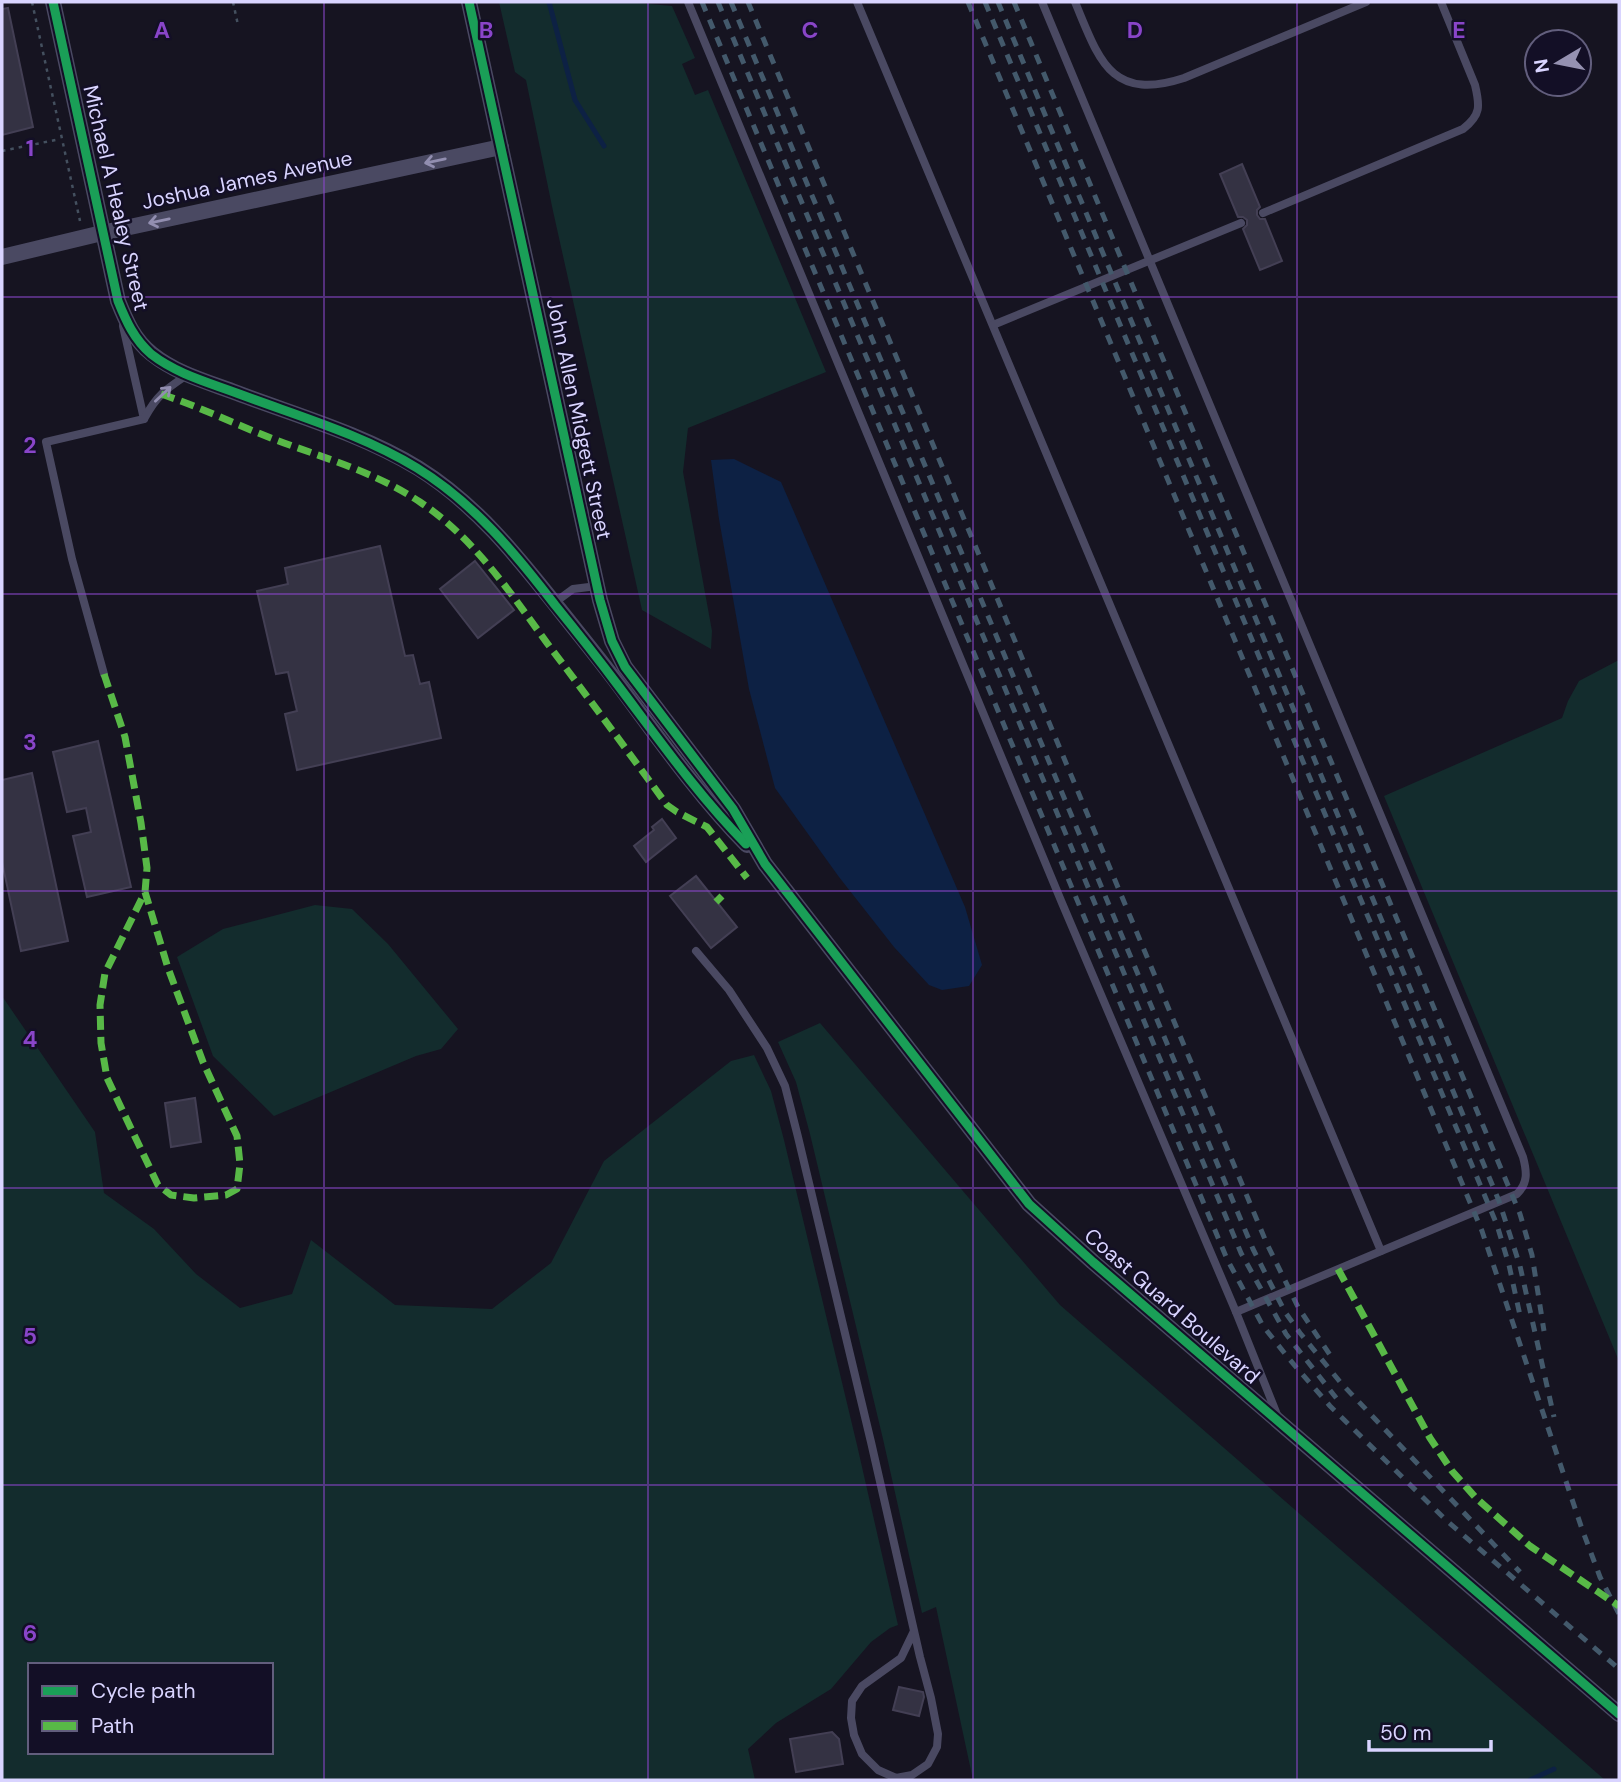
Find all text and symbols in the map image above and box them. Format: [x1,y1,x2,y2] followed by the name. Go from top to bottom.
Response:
[154,15,170,45] text: A
[479,15,493,45] text: B
[802,15,818,45] text: C
[1127,15,1143,45] text: D
[1452,15,1466,45] text: E
[1523,28,1593,98] north arrow
[1528,57,1555,75] text: N
[76,83,156,313] street label: Michael A Healey Street
[26,133,34,163] text: 1
[139,144,355,216] street label: Joshua James Avenue
[424,155,446,168] one-way arrow
[148,214,171,228] one-way arrow
[540,296,618,542] street label: John Allen Midgett Street
[154,385,171,402] one-way arrow
[23,430,37,460] text: 2
[23,727,37,757] text: 3
[23,1024,38,1054] text: 4
[1078,1222,1266,1390] street label: Coast Guard Boulevard
[23,1321,37,1351] text: 5
[23,1618,37,1648] text: 6
[28,1663,273,1754] legend
[91,1677,196,1705] text: Cycle path
[1369,1708,1492,1752] scale bar
[91,1712,134,1740] text: Path
[1380,1719,1431,1747] text: 50 m

